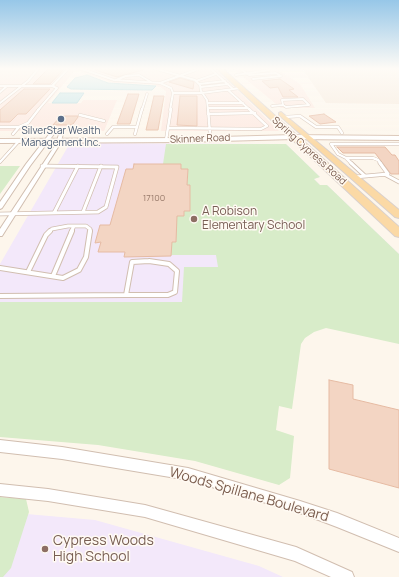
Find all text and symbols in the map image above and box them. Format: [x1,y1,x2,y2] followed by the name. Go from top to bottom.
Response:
[56,114,66,124] marker: SilverStar Wealth Management Inc.
[269,114,349,188] street label: Spring Cypress Road
[21,125,101,148] place label: SilverStar Wealth Management Inc.
[170,132,230,146] street label: Skinner Road
[143,193,165,203] house number: 17100
[202,205,305,233] place label: A Robison Elementary School
[189,214,199,224] marker: A Robison Elementary School
[167,464,331,526] street label: Woods Spillane Boulevard
[53,533,154,566] place label: Cypress Woods High School
[40,544,50,554] marker: Cypress Woods High School

